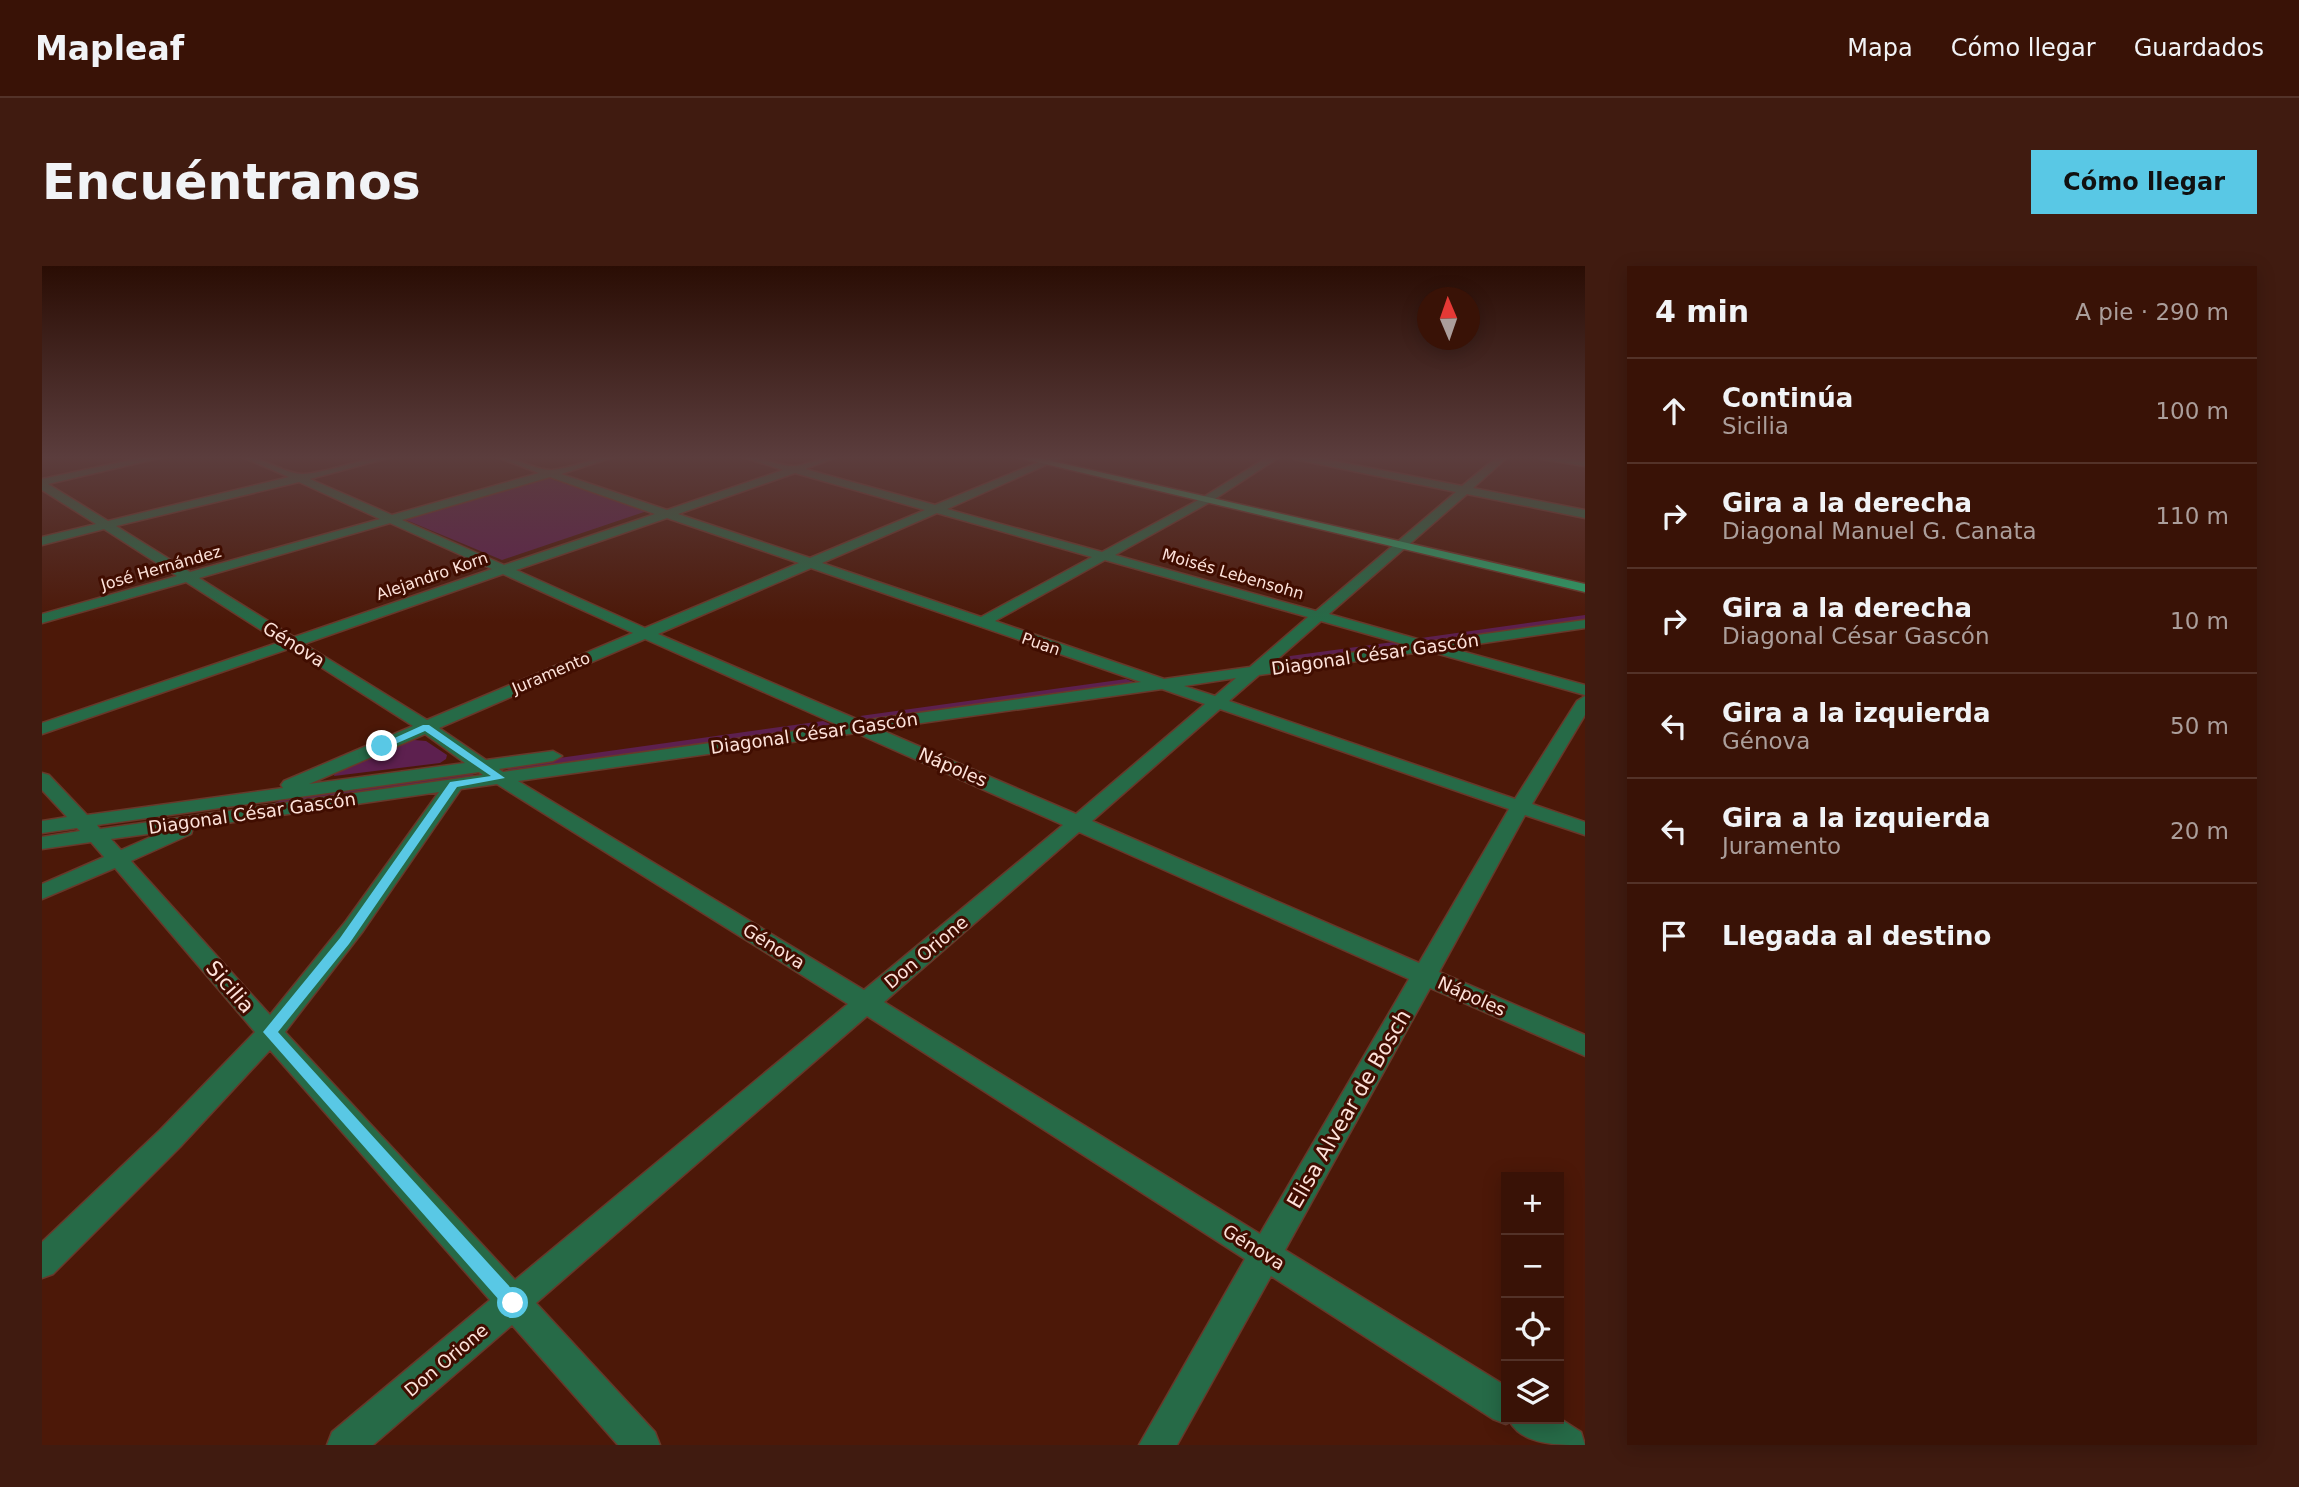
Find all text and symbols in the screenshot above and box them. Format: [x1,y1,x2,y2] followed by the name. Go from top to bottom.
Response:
[35,29,184,68] text: Mapleaf
[1847,34,1913,62] text: Mapa
[1951,34,2096,62] text: Cómo llegar
[2134,34,2264,62] text: Guardados
[2031,150,2257,214] button: Cómo llegar
[42,154,421,211] text: Encuéntranos
[1417,287,1480,350] north arrow
[1655,294,1749,329] text: 4 min
[2075,299,2229,325] text: A pie · 290 m
[1722,383,1853,413] text: Continúa
[1655,392,1693,430] icon: ahead
[2155,398,2229,424] text: 100 m
[1722,413,1789,439] text: Sicilia
[1722,488,1972,518] text: Gira a la derecha
[1655,497,1693,535] icon: right
[2155,503,2229,529] text: 110 m
[1722,518,2037,544] text: Diagonal Manuel G. Canata
[98,542,223,595] street label: José Hernández
[1160,545,1306,603] street label: Moisés Lebensohn
[374,548,490,604] street label: Alejandro Korn
[1722,593,1972,623] text: Gira a la derecha
[1655,602,1693,640] icon: right
[2170,608,2229,634] text: 10 m
[259,617,329,671] street label: Génova
[1722,623,1990,649] text: Diagonal César Gascón
[1019,629,1063,659] street label: Puan
[1270,629,1480,679] street label: Diagonal César Gascón
[508,648,593,698] street label: Juramento
[1722,698,1990,728] text: Gira a la izquierda
[1655,707,1693,745] icon: left
[709,708,919,758] street label: Diagonal César Gascón
[2170,713,2229,739] text: 50 m
[1722,728,1810,754] text: Génova
[366,730,397,761] route end
[916,743,990,791] street label: Nápoles
[147,788,357,838] street label: Diagonal César Gascón
[1722,803,1990,833] text: Gira a la izquierda
[1655,812,1693,850] icon: left
[2170,818,2229,844] text: 20 m
[1722,833,1841,859] text: Juramento
[880,911,972,993] street label: Don Orione
[1655,917,1693,955] icon: arrive
[739,919,809,973] street label: Génova
[1722,921,1991,951] text: Llegada al destino
[201,956,259,1018] street label: Sicilia
[1435,972,1509,1020] street label: Nápoles
[1282,1006,1416,1212] street label: Elisa Alvear de Bosch
[1501,1172,1564,1424] map controls
[1501,1172,1564,1235] button: +
[1219,1220,1289,1274] street label: Génova
[1501,1235,1564,1298] button: −
[497,1287,528,1318] route start
[1501,1298,1564,1361] button: locate
[400,1319,492,1401] street label: Don Orione
[1501,1361,1564,1424] button: layers

